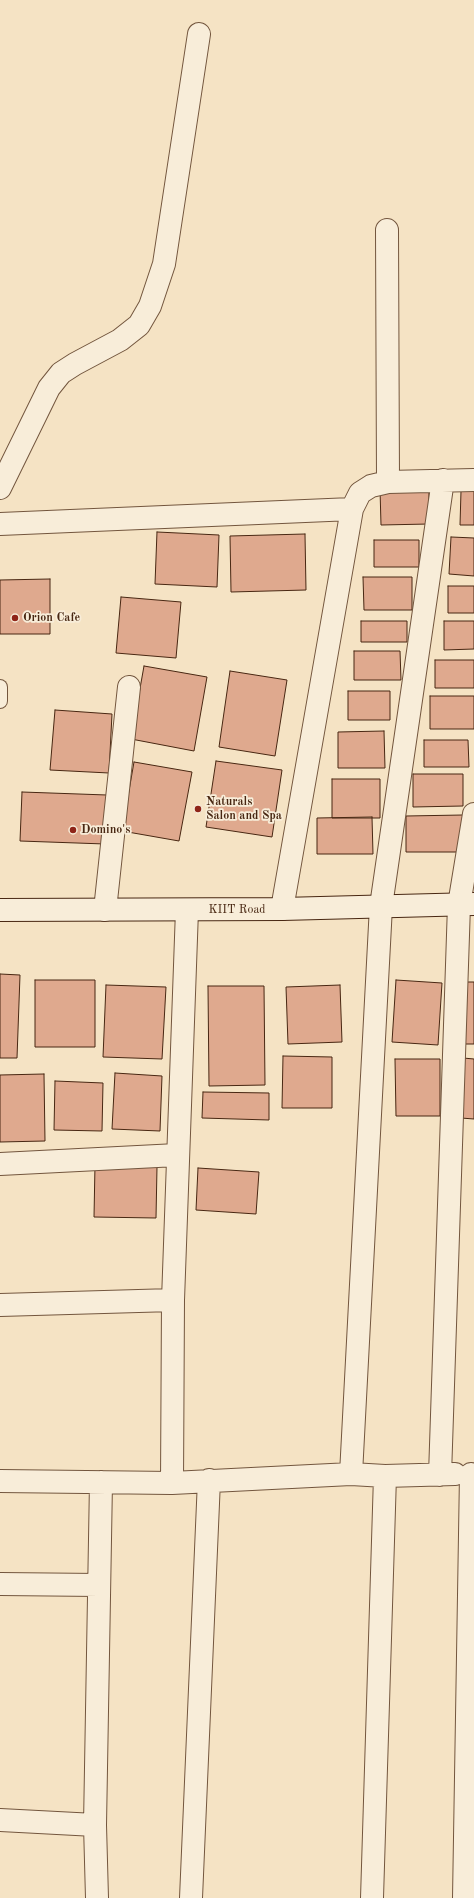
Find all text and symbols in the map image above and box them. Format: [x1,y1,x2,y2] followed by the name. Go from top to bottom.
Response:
[23,611,80,625] place label: Orion Cafe
[10,613,20,623] marker: Orion Cafe
[206,795,282,823] place label: Naturals Salon and Spa
[193,804,203,814] marker: Naturals Salon and Spa
[81,823,130,837] place label: Domino's
[68,825,78,835] marker: Domino's
[208,903,266,917] street label: KIIT Road

